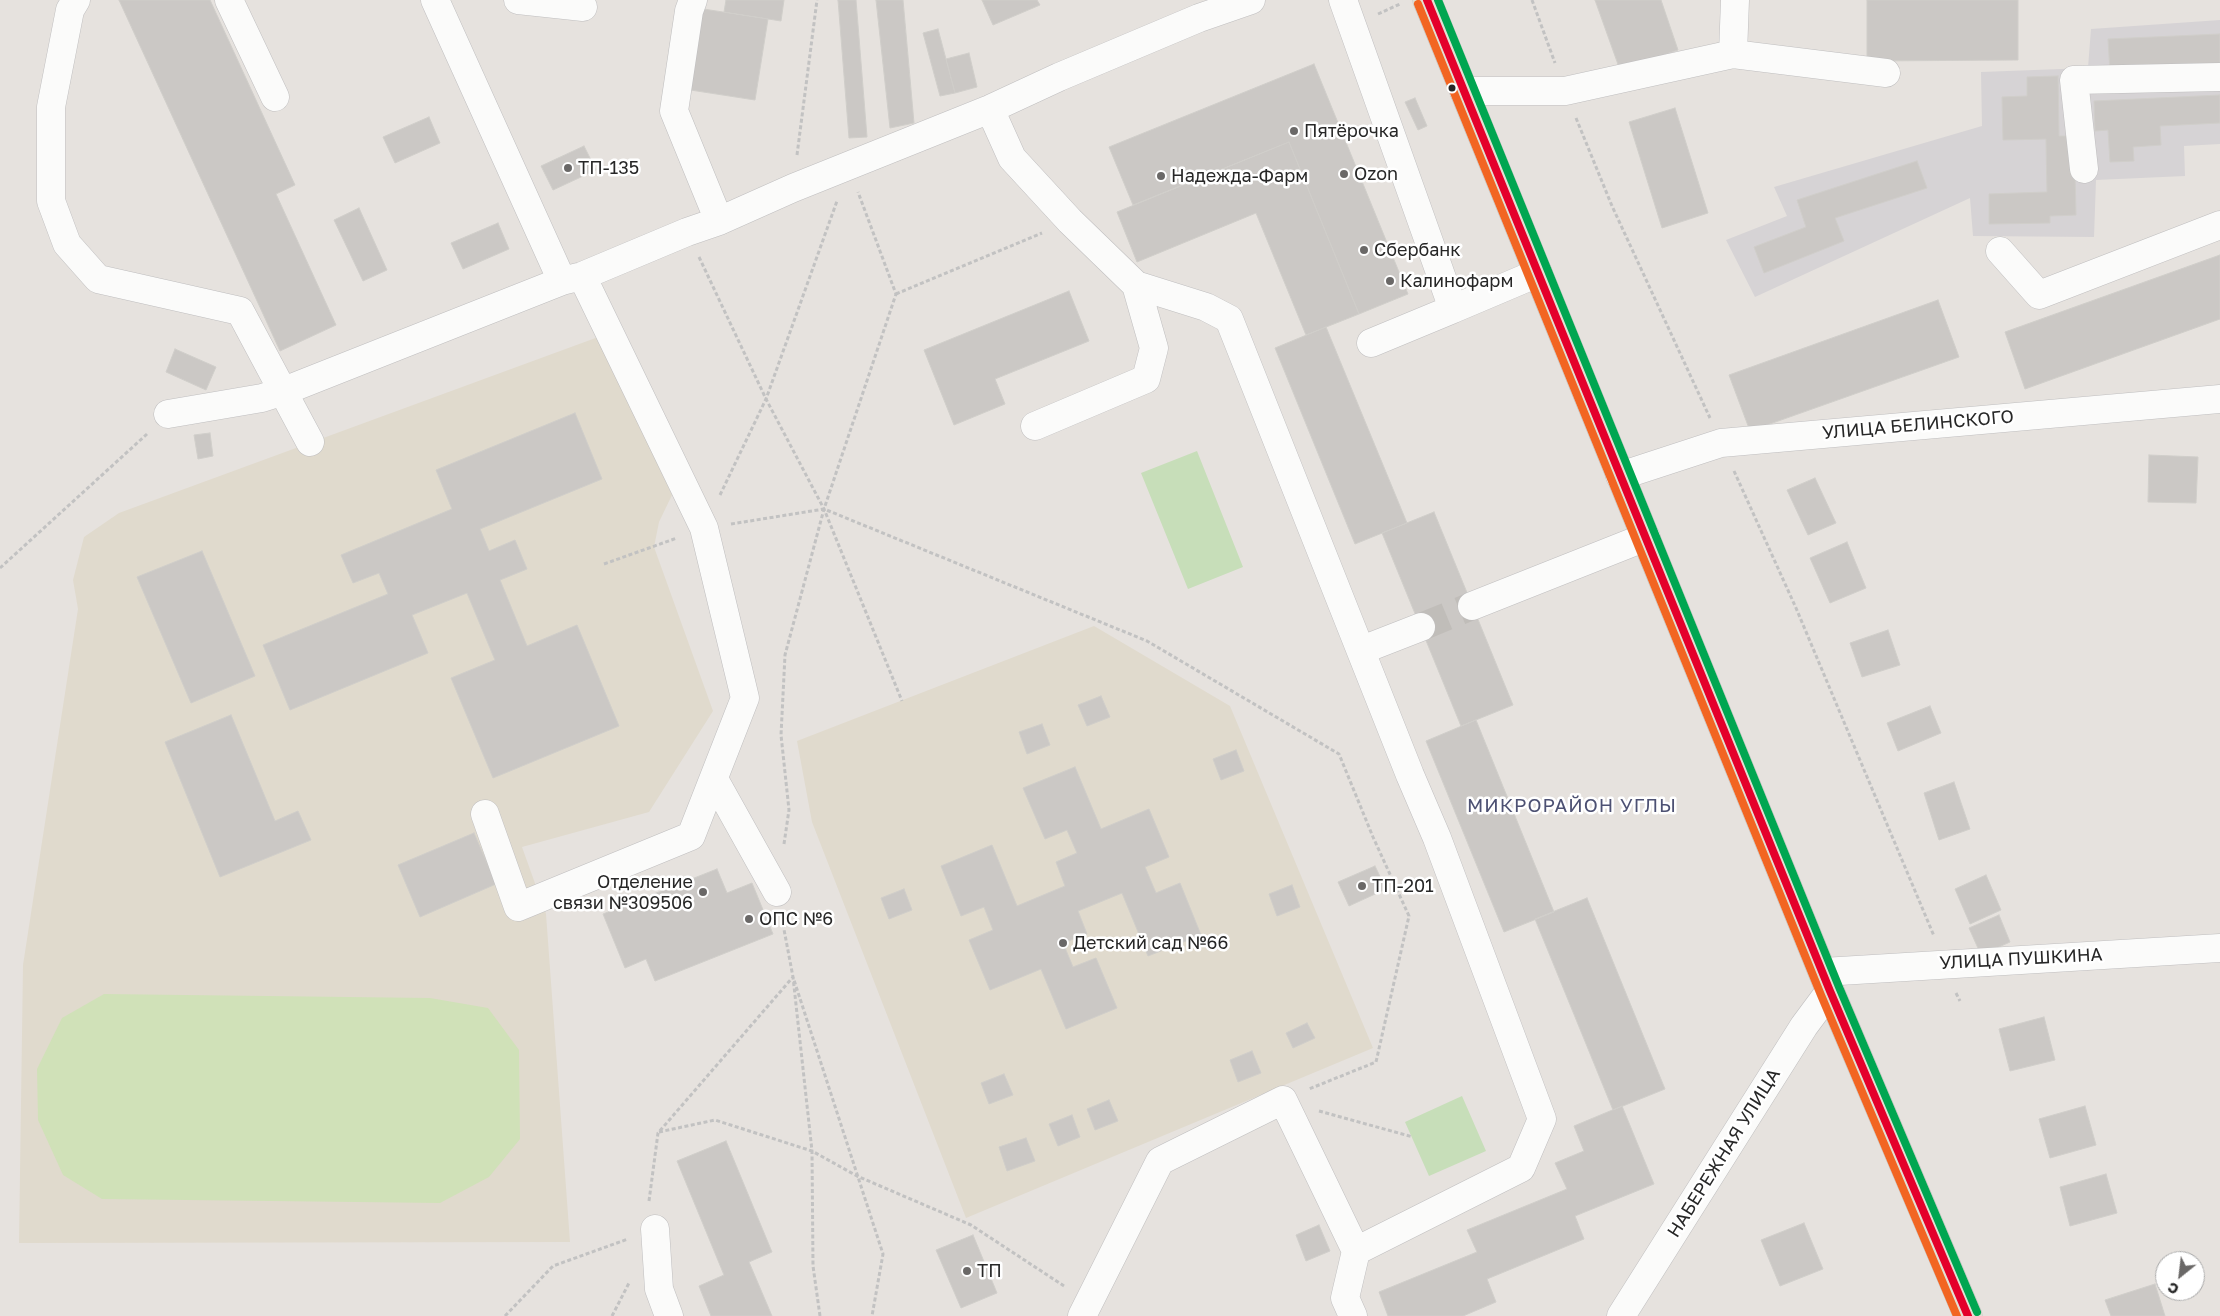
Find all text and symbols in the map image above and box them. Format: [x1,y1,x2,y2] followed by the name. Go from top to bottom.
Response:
[1447,83,1457,93] unlabelled marker
[1304,120,1399,142] place label: Пятёрочка
[1288,125,1300,137] marker: Пятёрочка
[578,157,639,179] place label: ТП-135
[562,162,574,174] marker: ТП-135
[1354,163,1398,185] place label: Ozon
[1171,165,1308,187] place label: Надежда-Фарм
[1338,168,1350,180] marker: Ozon
[1155,170,1167,182] marker: Надежда-Фарм
[1374,239,1461,261] place label: Сбербанк
[1358,244,1370,256] marker: Сбербанк
[1400,270,1513,292] place label: Калинофарм
[1384,275,1396,287] marker: Калинофарм
[1821,406,2015,444] street label: УЛИЦА БЕЛИНСКОГО
[1465,795,1679,817] district label: МИКРОРАЙОН УГЛЫ
[553,871,693,914] place label: Отделение связи №309506
[1372,875,1434,897] place label: ТП-201
[1356,880,1368,892] marker: ТП-201
[697,886,709,898] marker: Отделение связи №309506
[759,908,833,930] place label: ОПС №6
[743,913,755,925] marker: ОПС №6
[1073,932,1228,954] place label: Детский сад №66
[1057,937,1069,949] marker: Детский сад №66
[1939,944,2103,974] street label: УЛИЦА ПУШКИНА
[1663,1065,1785,1241] street label: НАБЕРЕЖНАЯ УЛИЦА
[2155,1251,2205,1301] north arrow
[977,1260,1002,1282] place label: ТП
[961,1265,973,1277] marker: ТП
[2165,1279,2181,1299] text: С

